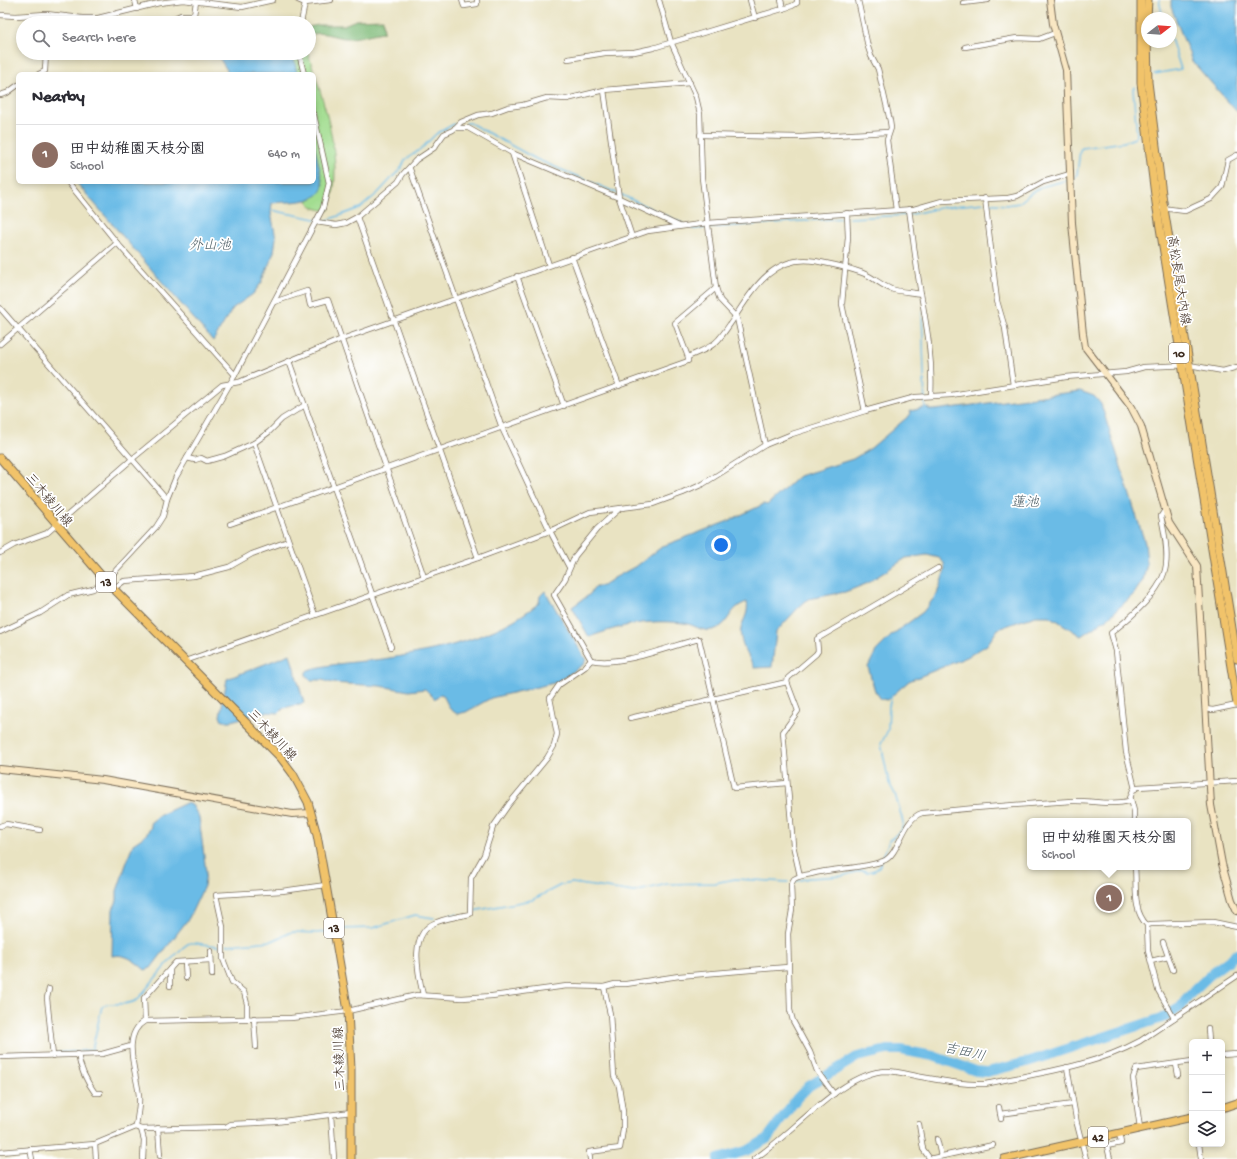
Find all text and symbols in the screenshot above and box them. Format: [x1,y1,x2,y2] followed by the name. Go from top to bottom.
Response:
[1141,12,1177,48] north arrow
[16,16,316,60] search box
[30,27,52,49] icon: search
[62,29,136,47] text: Search here
[32,88,85,108] text: Nearby
[70,141,205,159] text: 田中幼稚園天枝分園
[42,147,48,162] text: 1
[268,147,300,162] text: 640 m
[70,159,104,174] text: School
[1163,234,1193,327] street label: 高松長尾大内線
[189,237,232,255] water label: 外山池
[1169,343,1189,363] road number: 10
[21,471,75,531] street label: 三木綾川線
[1011,494,1040,512] water label: 蓮池
[711,535,731,555] your location
[96,572,116,592] road number: 13
[244,707,299,765] street label: 三木綾川線
[1027,818,1191,870] popup
[1041,830,1177,848] text: 田中幼稚園天枝分園
[1041,848,1075,863] text: School
[1096,883,1122,913] pin: 1
[324,918,344,938] road number: 13
[332,1025,349,1092] street label: 三木綾川線
[942,1039,987,1066] water label: 吉田川
[1189,1039,1225,1147] map controls
[1189,1039,1225,1075] button: +
[1189,1075,1225,1111] button: −
[1189,1111,1225,1147] button: layers
[1088,1127,1108,1147] road number: 42

